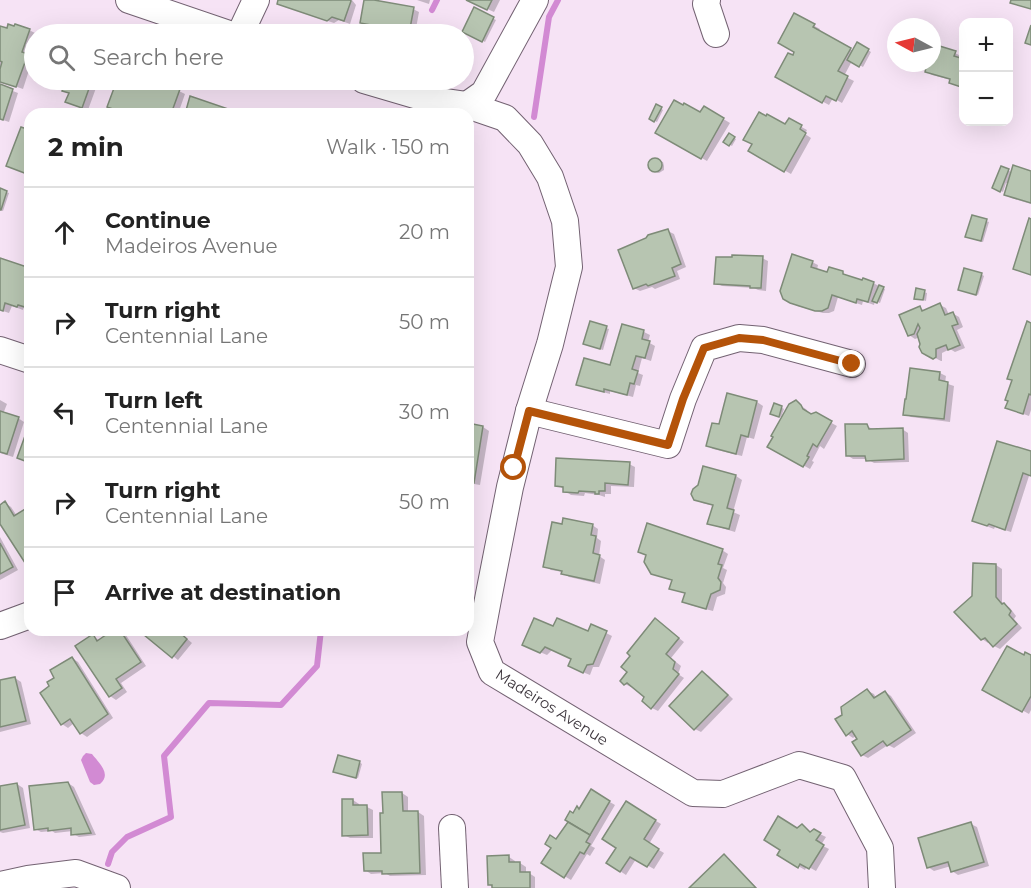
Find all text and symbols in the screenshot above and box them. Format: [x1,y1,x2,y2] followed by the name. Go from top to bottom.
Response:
[887,18,941,72] north arrow
[959,18,1013,126] map controls
[959,18,1013,72] button: +
[24,24,474,90] search box
[45,41,78,74] icon: search
[93,44,224,71] text: Search here
[959,72,1013,126] button: −
[48,131,124,163] text: 2 min
[326,135,450,159] text: Walk · 150 m
[105,207,211,234] text: Continue
[48,216,81,249] icon: ahead
[399,220,450,244] text: 20 m
[105,234,278,258] text: Madeiros Avenue
[105,297,220,324] text: Turn right
[48,306,81,339] icon: right
[399,310,450,334] text: 50 m
[105,324,268,348] text: Centennial Lane
[838,350,864,376] route end
[105,387,203,414] text: Turn left
[48,396,81,429] icon: left
[399,400,450,424] text: 30 m
[105,414,268,438] text: Centennial Lane
[500,454,526,480] route start
[105,477,220,504] text: Turn right
[48,486,81,519] icon: right
[399,490,450,514] text: 50 m
[105,504,268,528] text: Centennial Lane
[48,576,81,609] icon: arrive
[105,579,341,606] text: Arrive at destination
[492,665,612,749] street label: Madeiros Avenue

